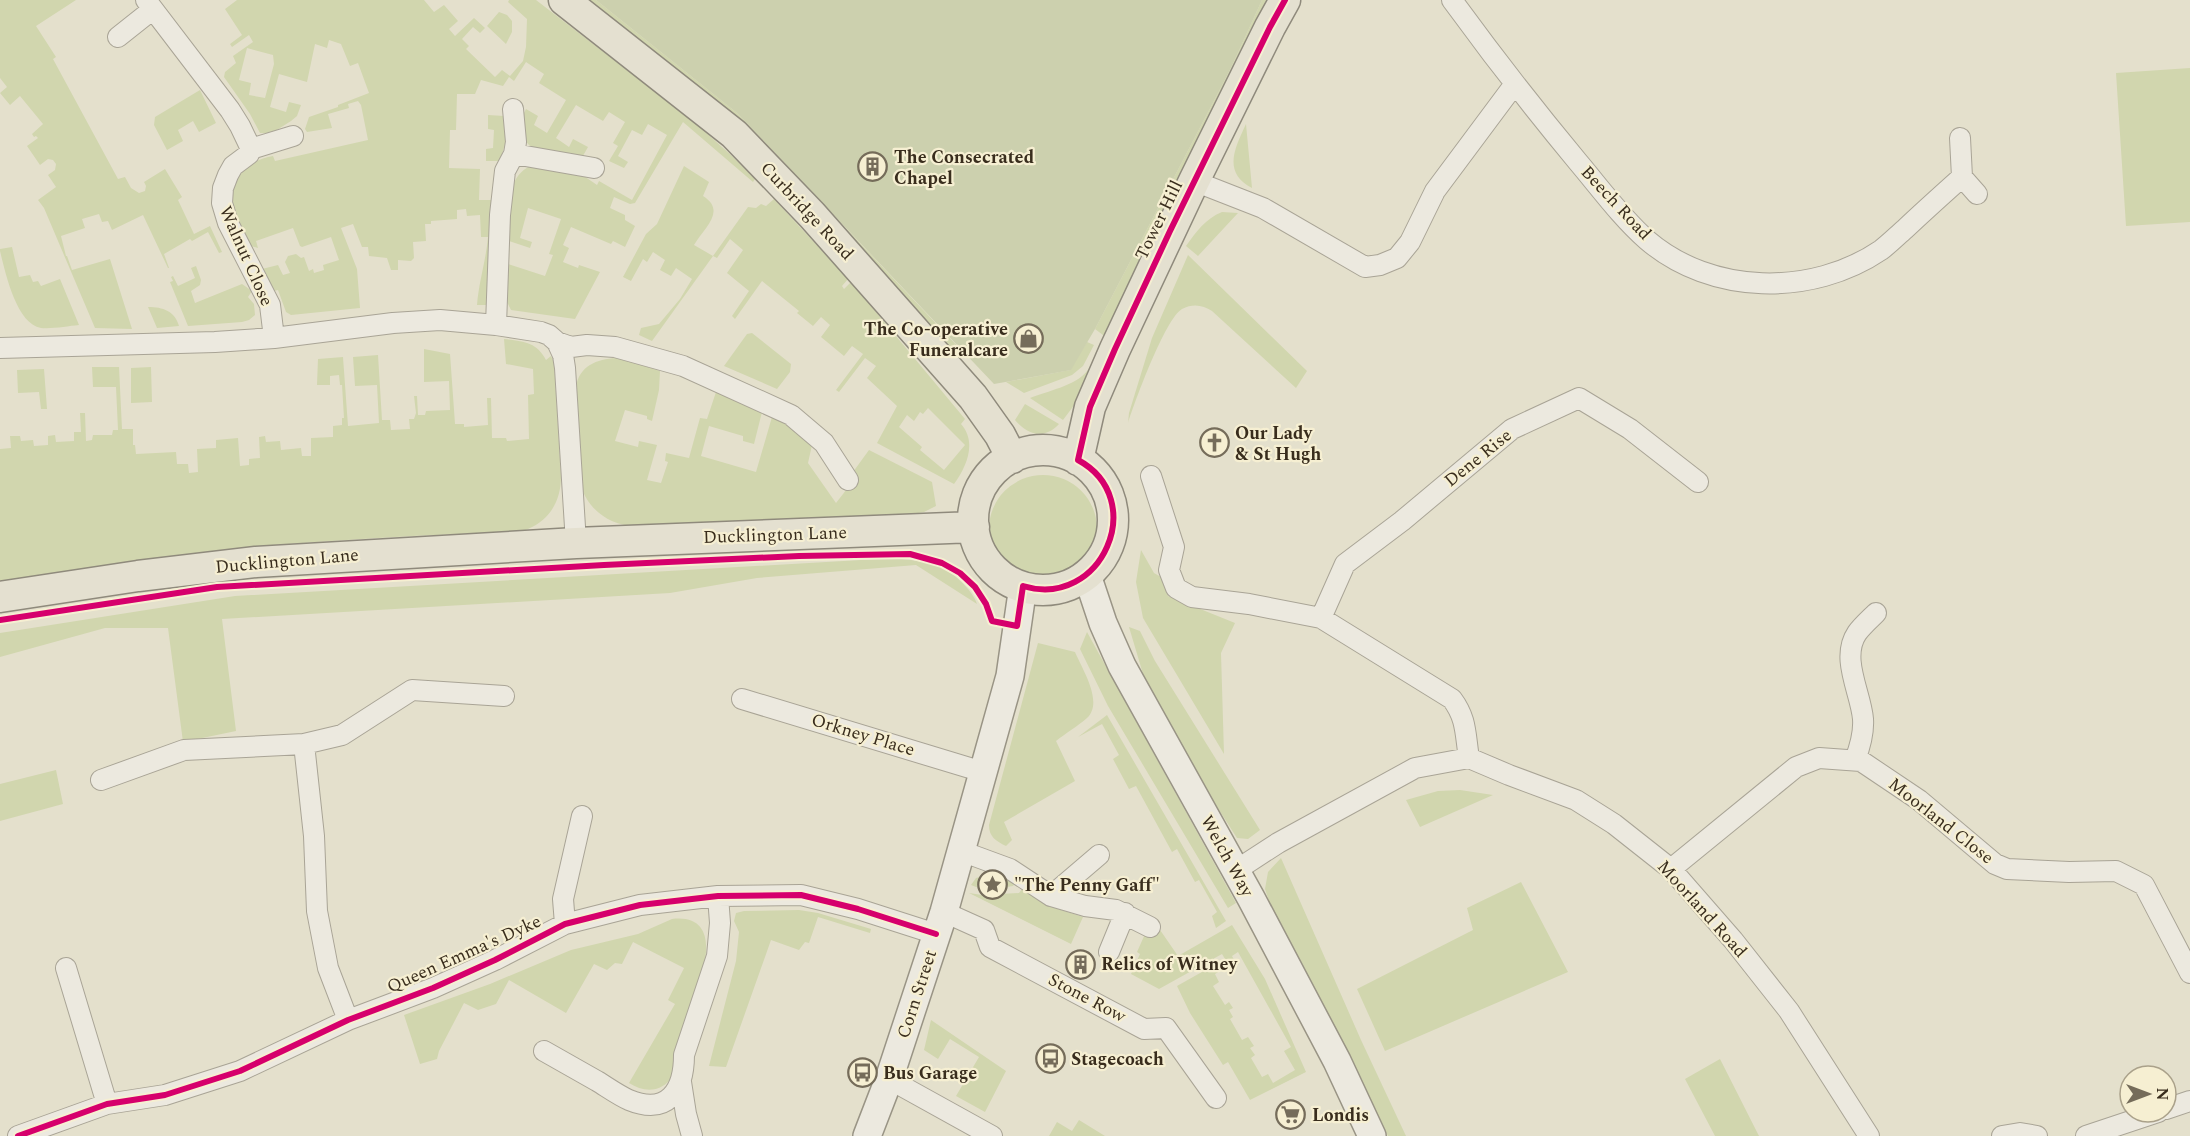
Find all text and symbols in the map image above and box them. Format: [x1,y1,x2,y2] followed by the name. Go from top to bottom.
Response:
[894,144,1035,192] place label: The Consecrated Chapel
[857,151,889,183] building icon: The Consecrated Chapel
[754,155,860,267] street label: Curbridge Road
[1574,160,1658,246] street label: Beech Road
[1128,176,1190,264] street label: Tower Hill
[212,201,280,311] street label: Walnut Close
[864,316,1008,364] place label: The Co-operative Funeralcare
[1013,323,1045,355] shop icon: The Co-operative Funeralcare
[1235,420,1321,468] place label: Our Lady & St Hugh
[1438,422,1518,494] street label: Dene Rise
[1198,427,1230,459] church icon: Our Lady & St Hugh
[703,519,847,551] street label: Ducklington Lane
[214,541,360,581] street label: Ducklington Lane
[808,706,918,764] street label: Orkney Place
[1882,771,2000,871] street label: Moorland Close
[1193,810,1261,903] street label: Welch Way
[1651,854,1753,964] street label: Moorland Road
[977,869,1009,901] place icon: "The Penny Gaff"
[1014,872,1160,899] place label: "The Penny Gaff"
[382,908,546,1000] street label: Queen Emma's Dyke
[890,946,944,1042] street label: Corn Street
[1064,948,1096,980] building icon: Relics of Witney
[1101,951,1239,978] place label: Relics of Witney
[1043,966,1131,1030] street label: Stone Row
[1034,1043,1066,1075] bus stop icon: Stagecoach
[1071,1046,1164,1073] place label: Stagecoach
[846,1057,878,1089] bus stop icon: Bus Garage
[883,1060,977,1087] place label: Bus Garage
[2118,1064,2178,1124] north arrow
[2150,1087,2174,1101] text: N
[1275,1099,1307,1131] supermarket icon: Londis
[1312,1102,1369,1129] place label: Londis

